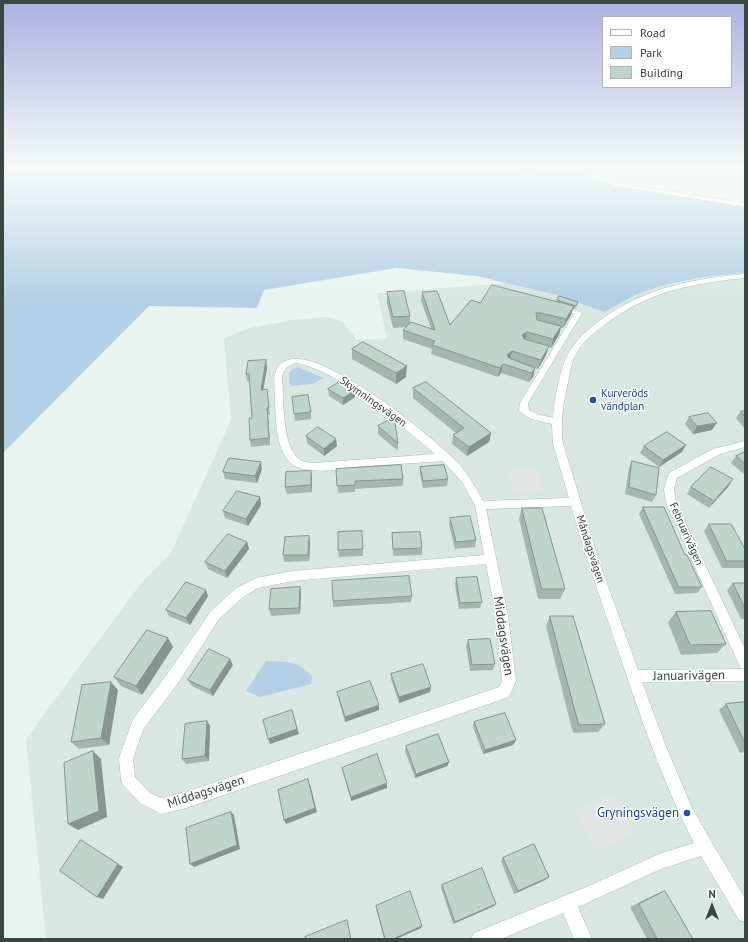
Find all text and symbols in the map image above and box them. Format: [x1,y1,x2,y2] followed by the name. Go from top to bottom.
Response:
[602,16,732,88] legend
[640,25,665,40] text: Road
[640,45,662,60] text: Park
[640,65,683,80] text: Building
[337,374,409,430] street label: Skymningsvägen
[601,387,648,413] place label: Kurveröds vändplan
[588,395,598,405] marker: Kurveröds vändplan
[666,501,706,567] street label: Februarivägen
[573,514,607,584] street label: Måndagsvägen
[490,595,516,677] street label: Middagsvägen
[653,668,725,684] street label: Januarivägen
[166,772,246,812] street label: Middagsvägen
[597,805,679,821] place label: Gryningsvägen
[682,808,692,818] marker: Gryningsvägen
[692,886,732,926] north arrow
[708,887,716,901] text: N

